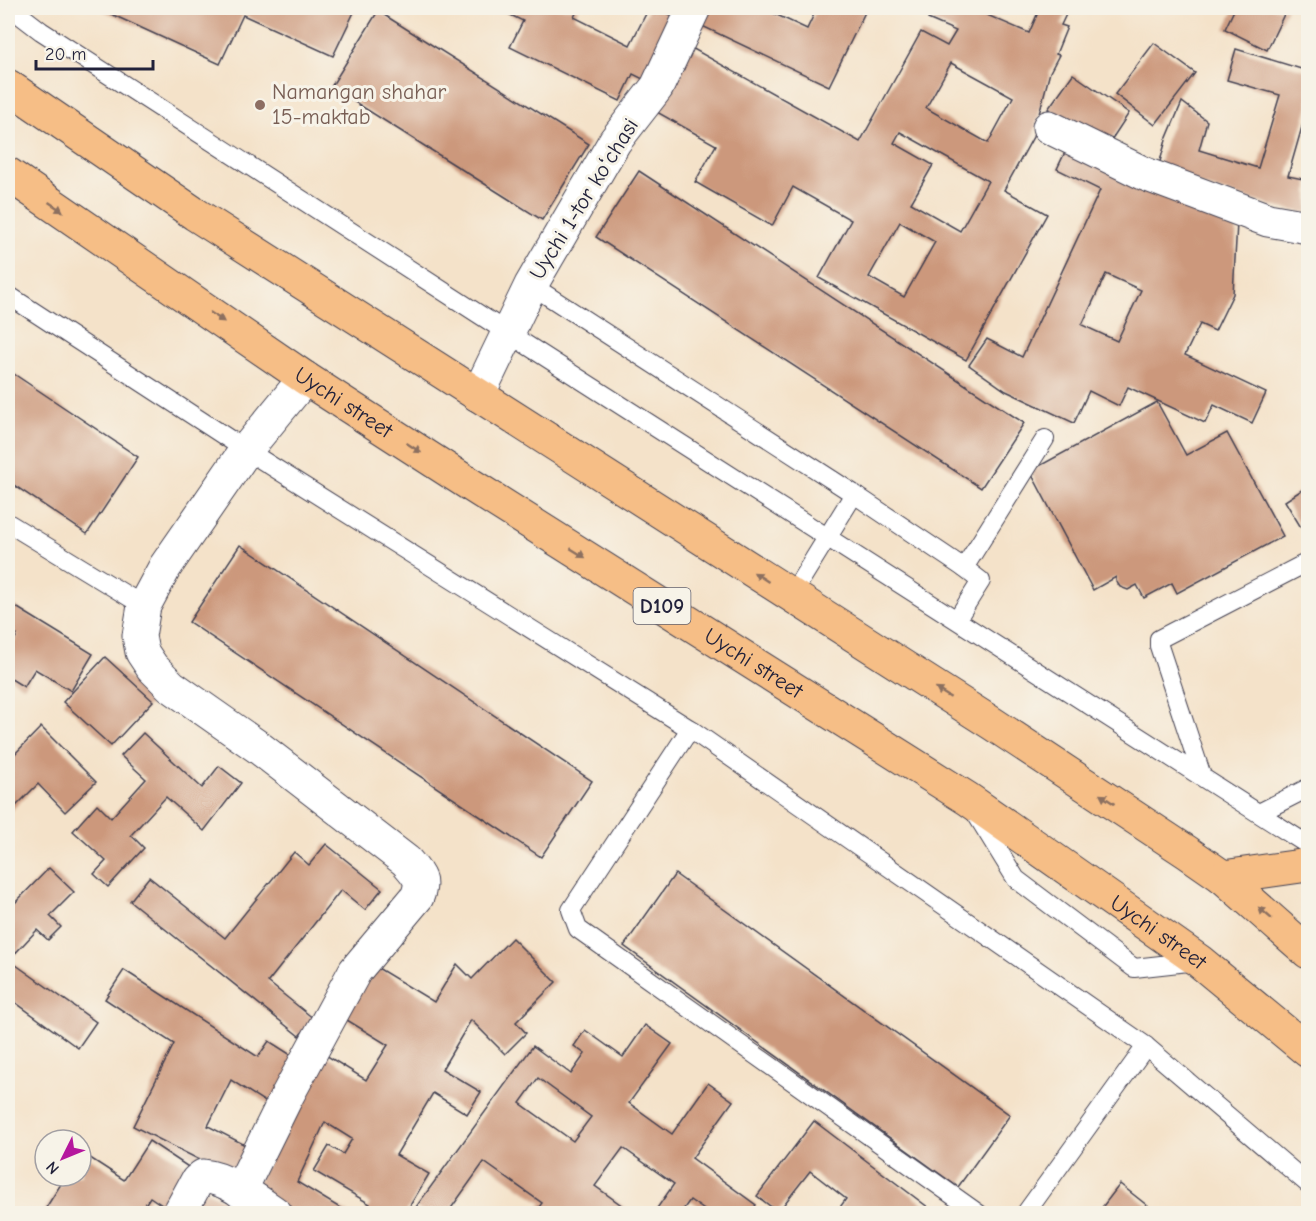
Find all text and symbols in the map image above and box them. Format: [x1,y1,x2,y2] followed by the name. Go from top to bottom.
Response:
[36,33,153,71] scale bar
[45,44,86,65] text: 20 m
[272,79,447,130] place label: Namangan shahar 15-maktab
[253,98,267,112] marker: Namangan shahar 15-maktab
[524,114,644,284] street label: Uychi 1-tor koʻchasi
[47,201,63,213] one-way arrow
[208,311,224,323] one-way arrow
[289,362,398,444] street label: Uychi street
[406,442,422,453] one-way arrow
[570,547,586,559] one-way arrow
[753,572,769,583] one-way arrow
[634,588,690,624] road number: D109
[699,623,808,705] street label: Uychi street
[935,687,952,698] one-way arrow
[1099,794,1115,805] one-way arrow
[1105,890,1212,975] street label: Uychi street
[1257,906,1272,920] one-way arrow
[33,1128,93,1188] north arrow
[43,1158,63,1178] text: N

